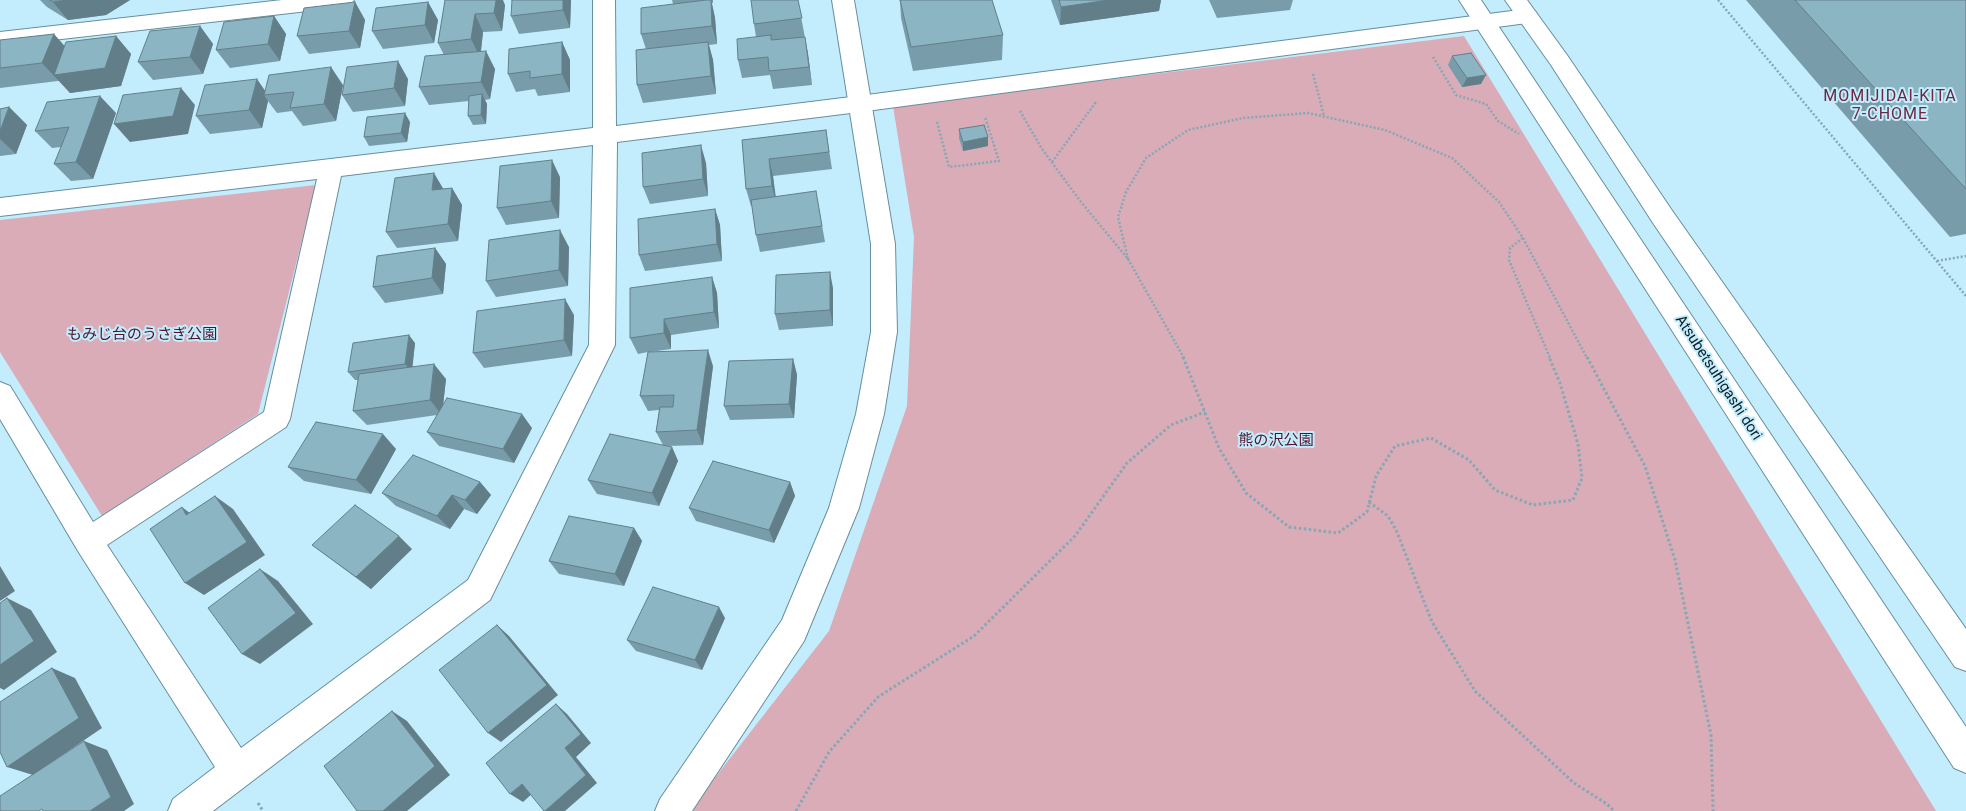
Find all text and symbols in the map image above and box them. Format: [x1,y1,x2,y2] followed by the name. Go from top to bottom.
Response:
[1821,87,1959,125] district label: MOMIJIDAI-KITA 7-CHOME
[1671,312,1765,444] street label: Atsubetsuhigashi dori
[67,326,217,344] park label: もみじ台のうさぎ公園
[1239,432,1313,450] park label: 熊の沢公園

